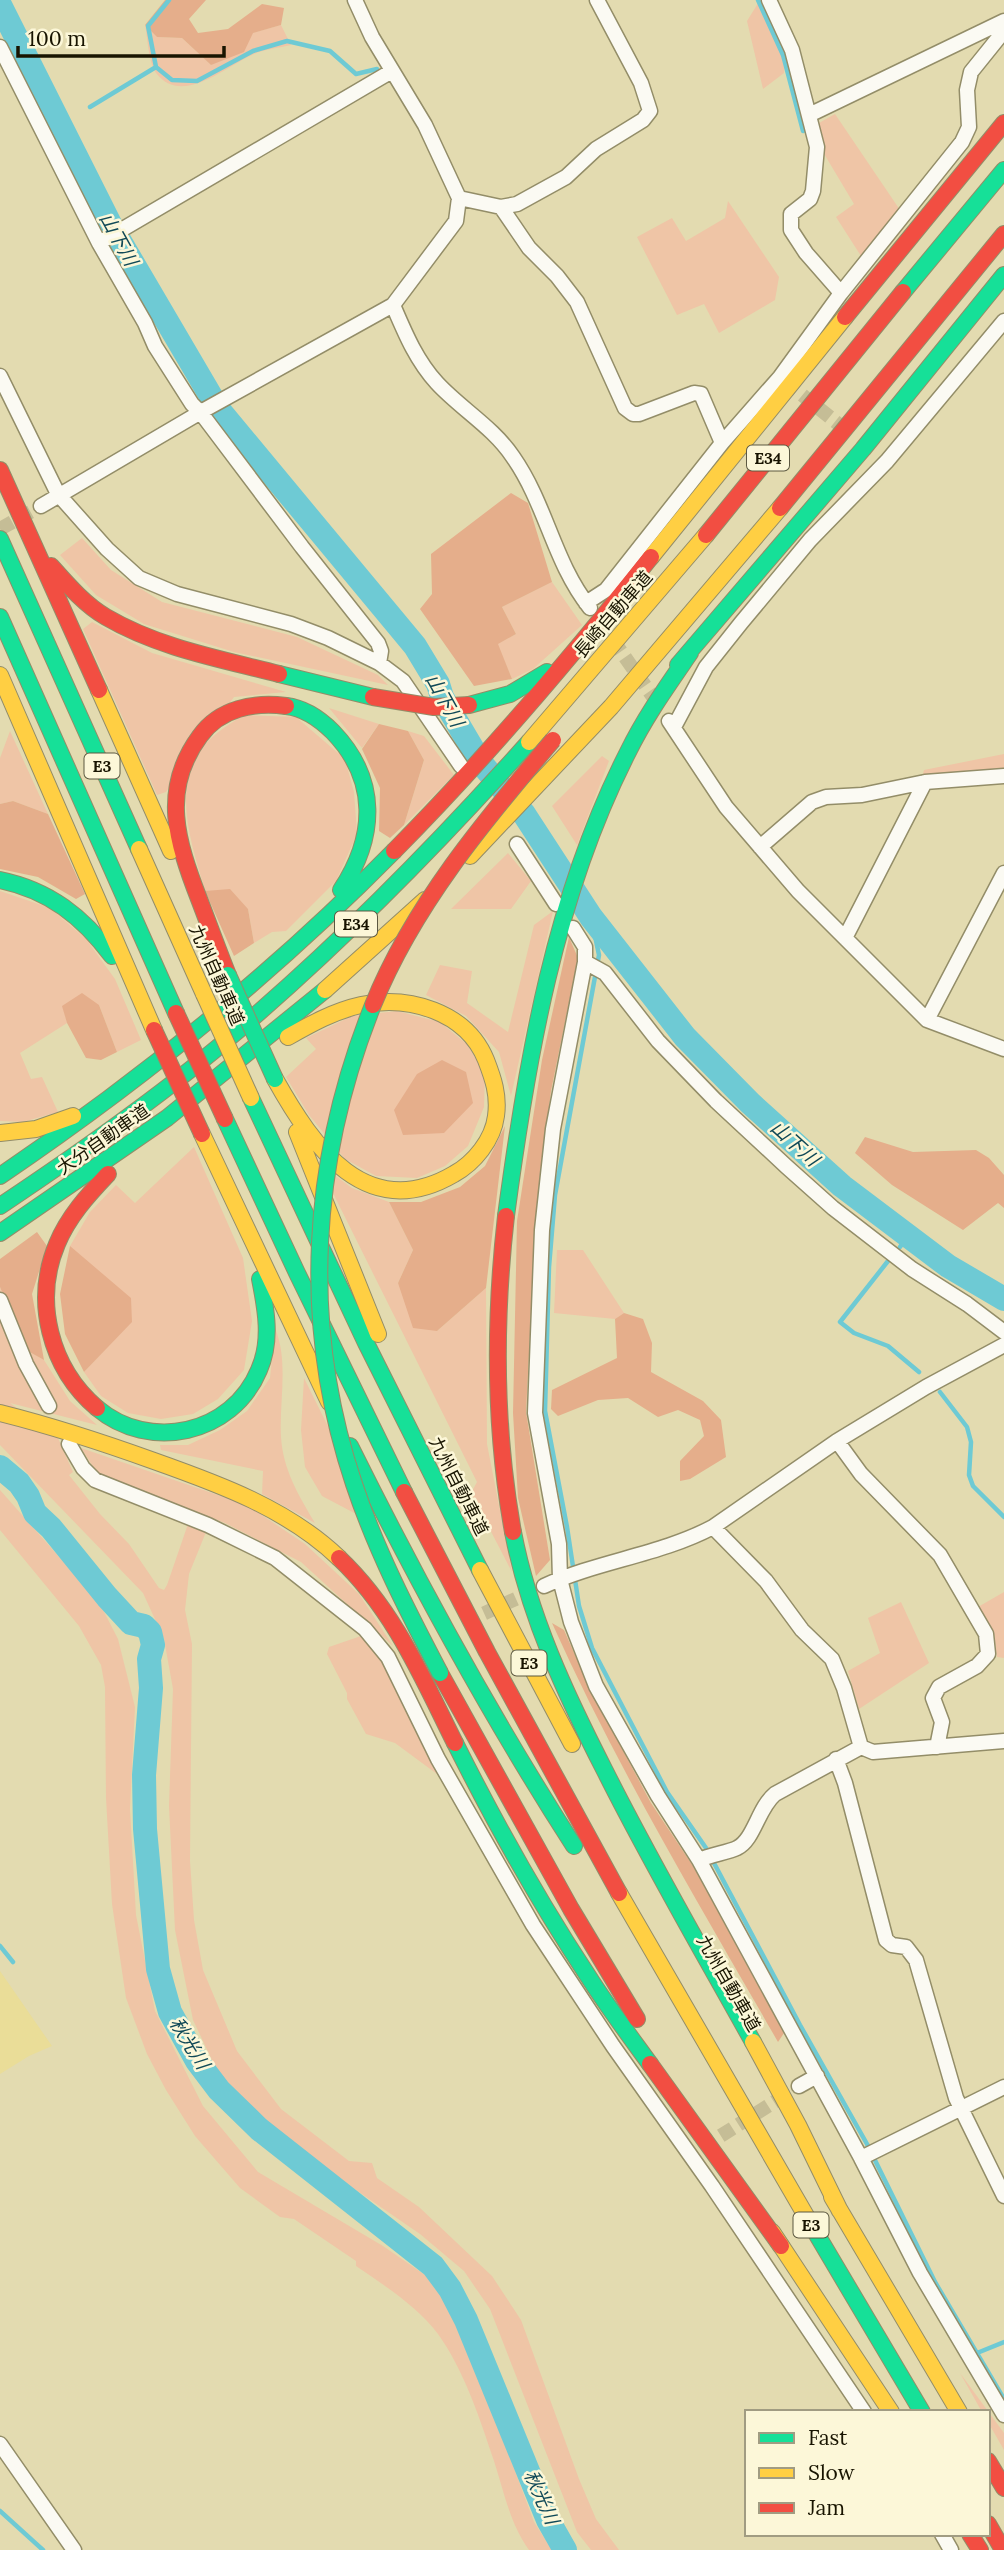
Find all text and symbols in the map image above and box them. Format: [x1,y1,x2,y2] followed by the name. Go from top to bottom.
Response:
[18,14,224,58] scale bar
[28,25,86,52] text: 100 m
[95,208,144,271] water label: 山下川
[747,446,789,471] road number: E34
[569,566,657,662] street label: 長崎自動車道
[421,669,470,732] water label: 山下川
[84,754,119,778] road number: E3
[335,912,377,936] road number: E34
[185,921,249,1029] street label: 九州自動車道
[52,1099,154,1179] street label: 大分自動車道
[766,1115,826,1172] water label: 山下川
[424,1433,494,1539] street label: 九州自動車道
[512,1651,546,1676] road number: E3
[692,1930,766,2036] street label: 九州自動車道
[165,2012,216,2075] water label: 秋光川
[794,2212,828,2238] road number: E3
[745,2410,990,2536] legend
[808,2424,848,2451] text: Fast
[808,2459,855,2486] text: Slow
[519,2466,565,2530] water label: 秋光川
[807,2494,845,2521] text: Jam

